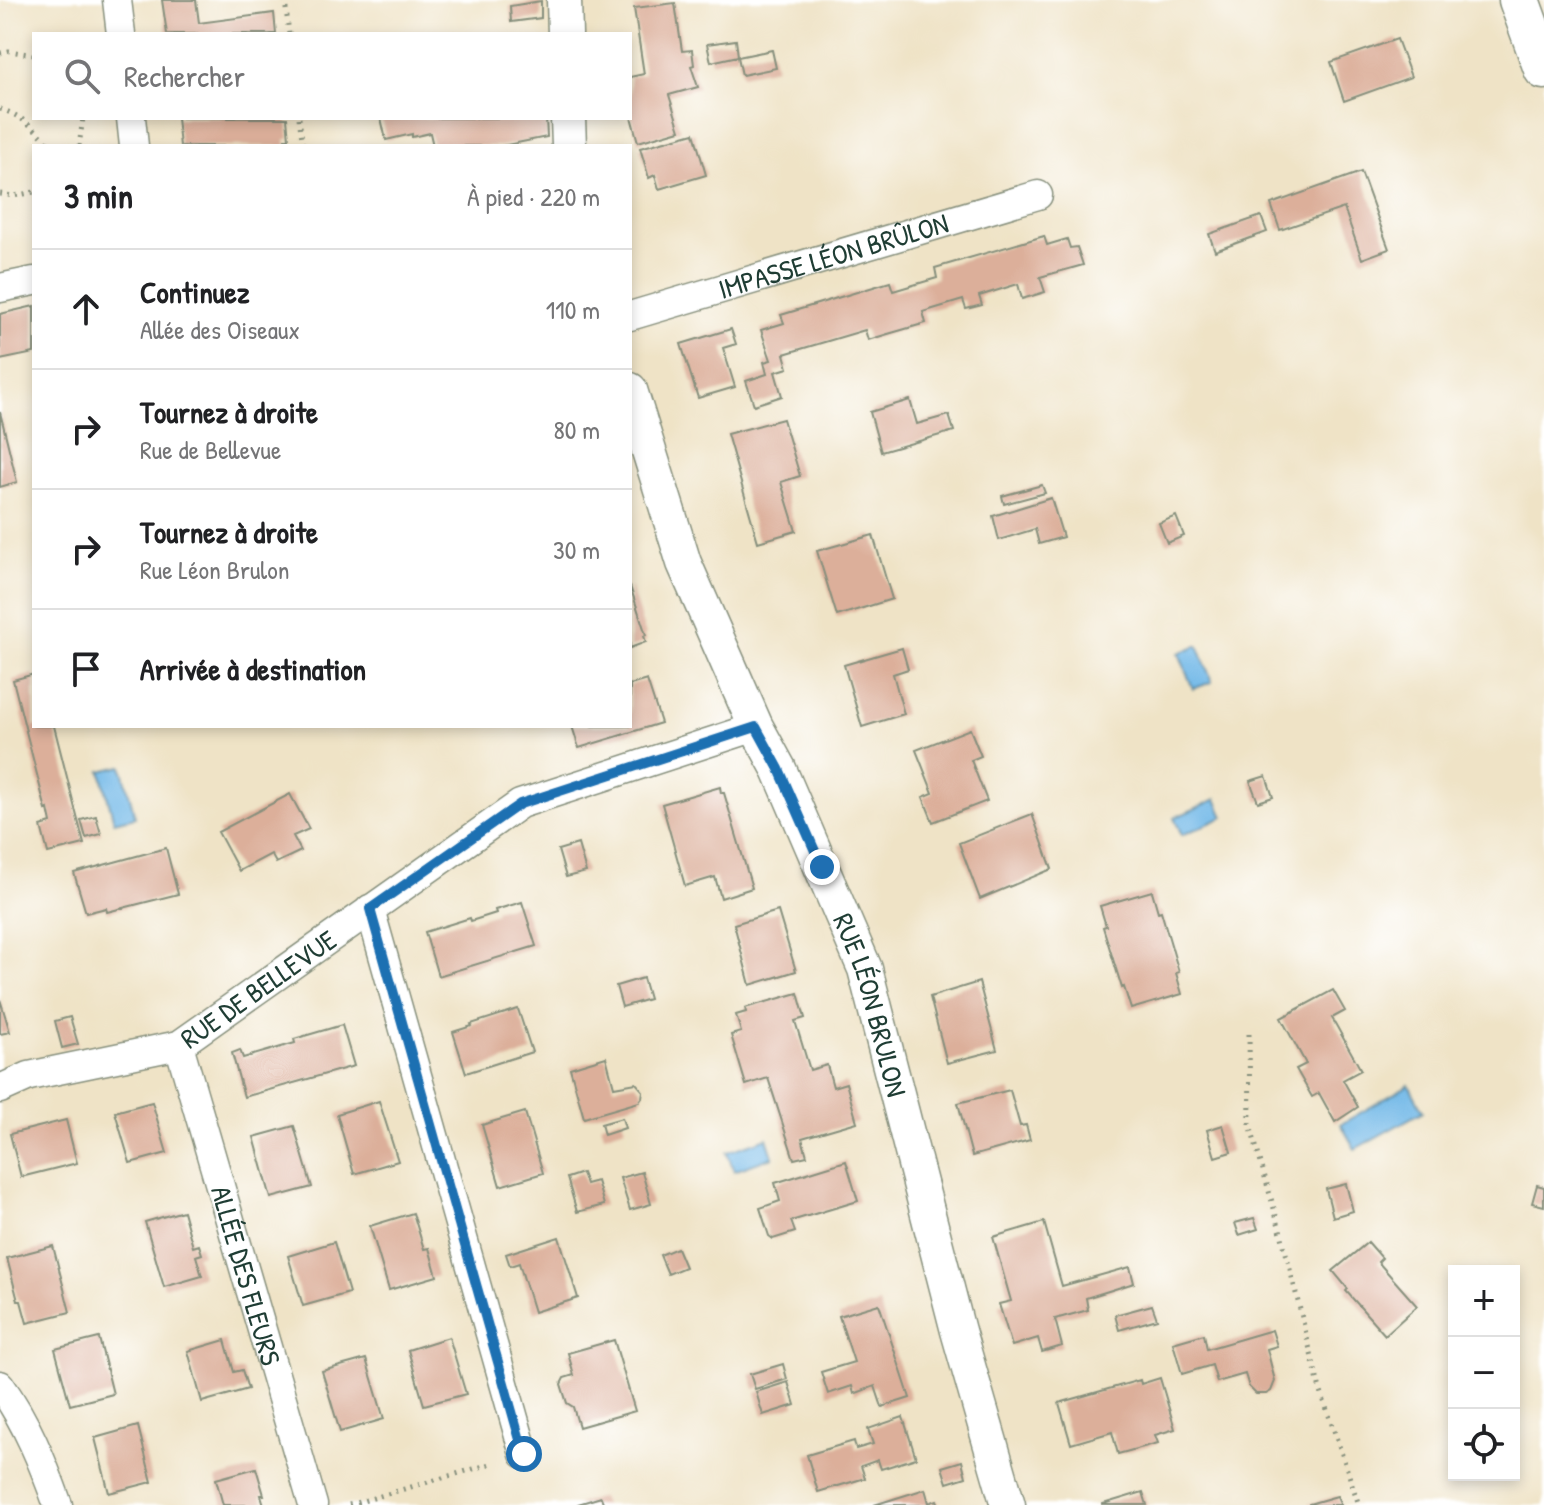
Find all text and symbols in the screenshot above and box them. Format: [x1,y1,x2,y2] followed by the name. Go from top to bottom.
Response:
[32,32,632,120] search box
[60,54,104,98] icon: search
[124,56,245,96] text: Rechercher
[64,173,133,219] text: 3 min
[467,179,600,214] text: À pied · 220 m
[714,204,953,308] street label: IMPASSE LÉON BRÛLON
[140,272,249,312] text: Continuez
[64,287,108,331] icon: ahead
[546,292,600,327] text: 110 m
[140,312,300,347] text: Allée des Oiseaux
[140,392,318,432] text: Tournez à droite
[64,407,108,451] icon: right
[553,412,600,447] text: 80 m
[140,432,281,467] text: Rue de Bellevue
[140,512,318,552] text: Tournez à droite
[64,527,108,571] icon: right
[553,532,600,567] text: 30 m
[140,552,290,587] text: Rue Léon Brulon
[64,647,108,691] icon: arrive
[140,649,366,689] text: Arrivée à destination
[804,849,840,885] route end
[824,907,916,1101] street label: RUE LÉON BRULON
[173,921,344,1057] street label: RUE DE BELLEVUE
[202,1181,290,1370] street label: ALLÉE DES FLEURS
[1448,1265,1520,1481] map controls
[1448,1265,1520,1337] button: +
[1448,1337,1520,1409] button: −
[1448,1409,1520,1481] button: locate
[506,1436,542,1472] route start

